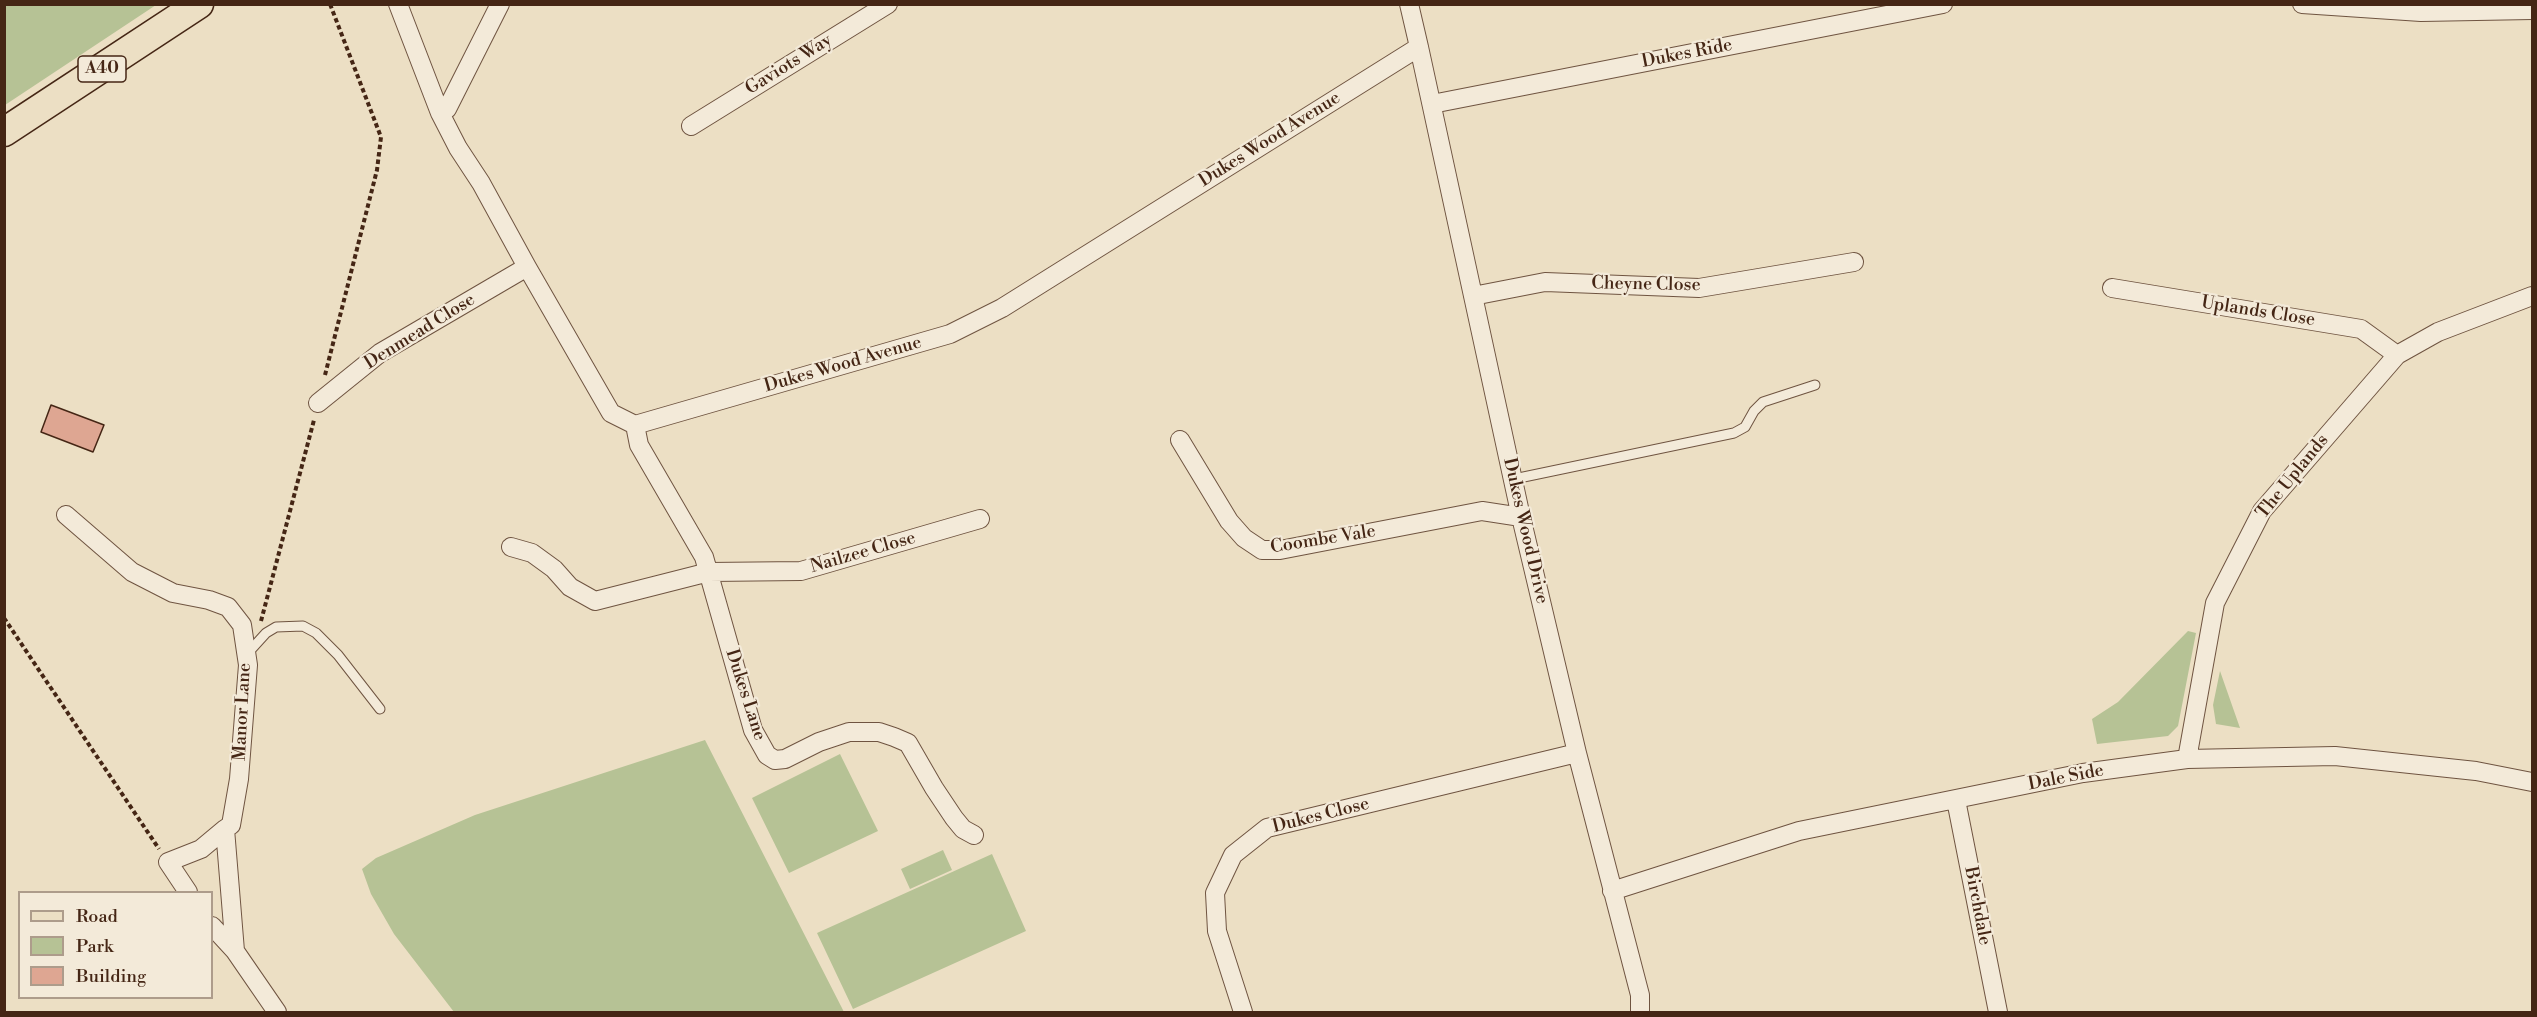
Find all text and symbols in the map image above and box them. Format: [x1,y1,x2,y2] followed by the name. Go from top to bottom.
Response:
[742,30,836,100] street label: Gaviots Way
[1640,35,1734,73] street label: Dukes Ride
[78,56,126,82] road number: A40
[1195,88,1345,192] street label: Dukes Wood Avenue
[1591,273,1701,297] street label: Cheyne Close
[361,289,479,375] street label: Denmead Close
[2199,292,2317,332] street label: Uplands Close
[762,332,924,398] street label: Dukes Wood Avenue
[2252,430,2334,524] street label: The Uplands
[1498,456,1552,606] street label: Dukes Wood Drive
[1269,521,1377,559] street label: Coombe Vale
[808,528,918,578] street label: Nailzee Close
[720,646,770,744] street label: Dukes Lane
[230,662,256,762] street label: Manor Lane
[2026,760,2106,796] street label: Dale Side
[1270,794,1372,838] street label: Dukes Close
[1959,865,1995,947] street label: Birchdale
[18,891,213,999] legend
[76,905,118,928] text: Road
[76,935,113,958] text: Park
[76,965,146,988] text: Building

